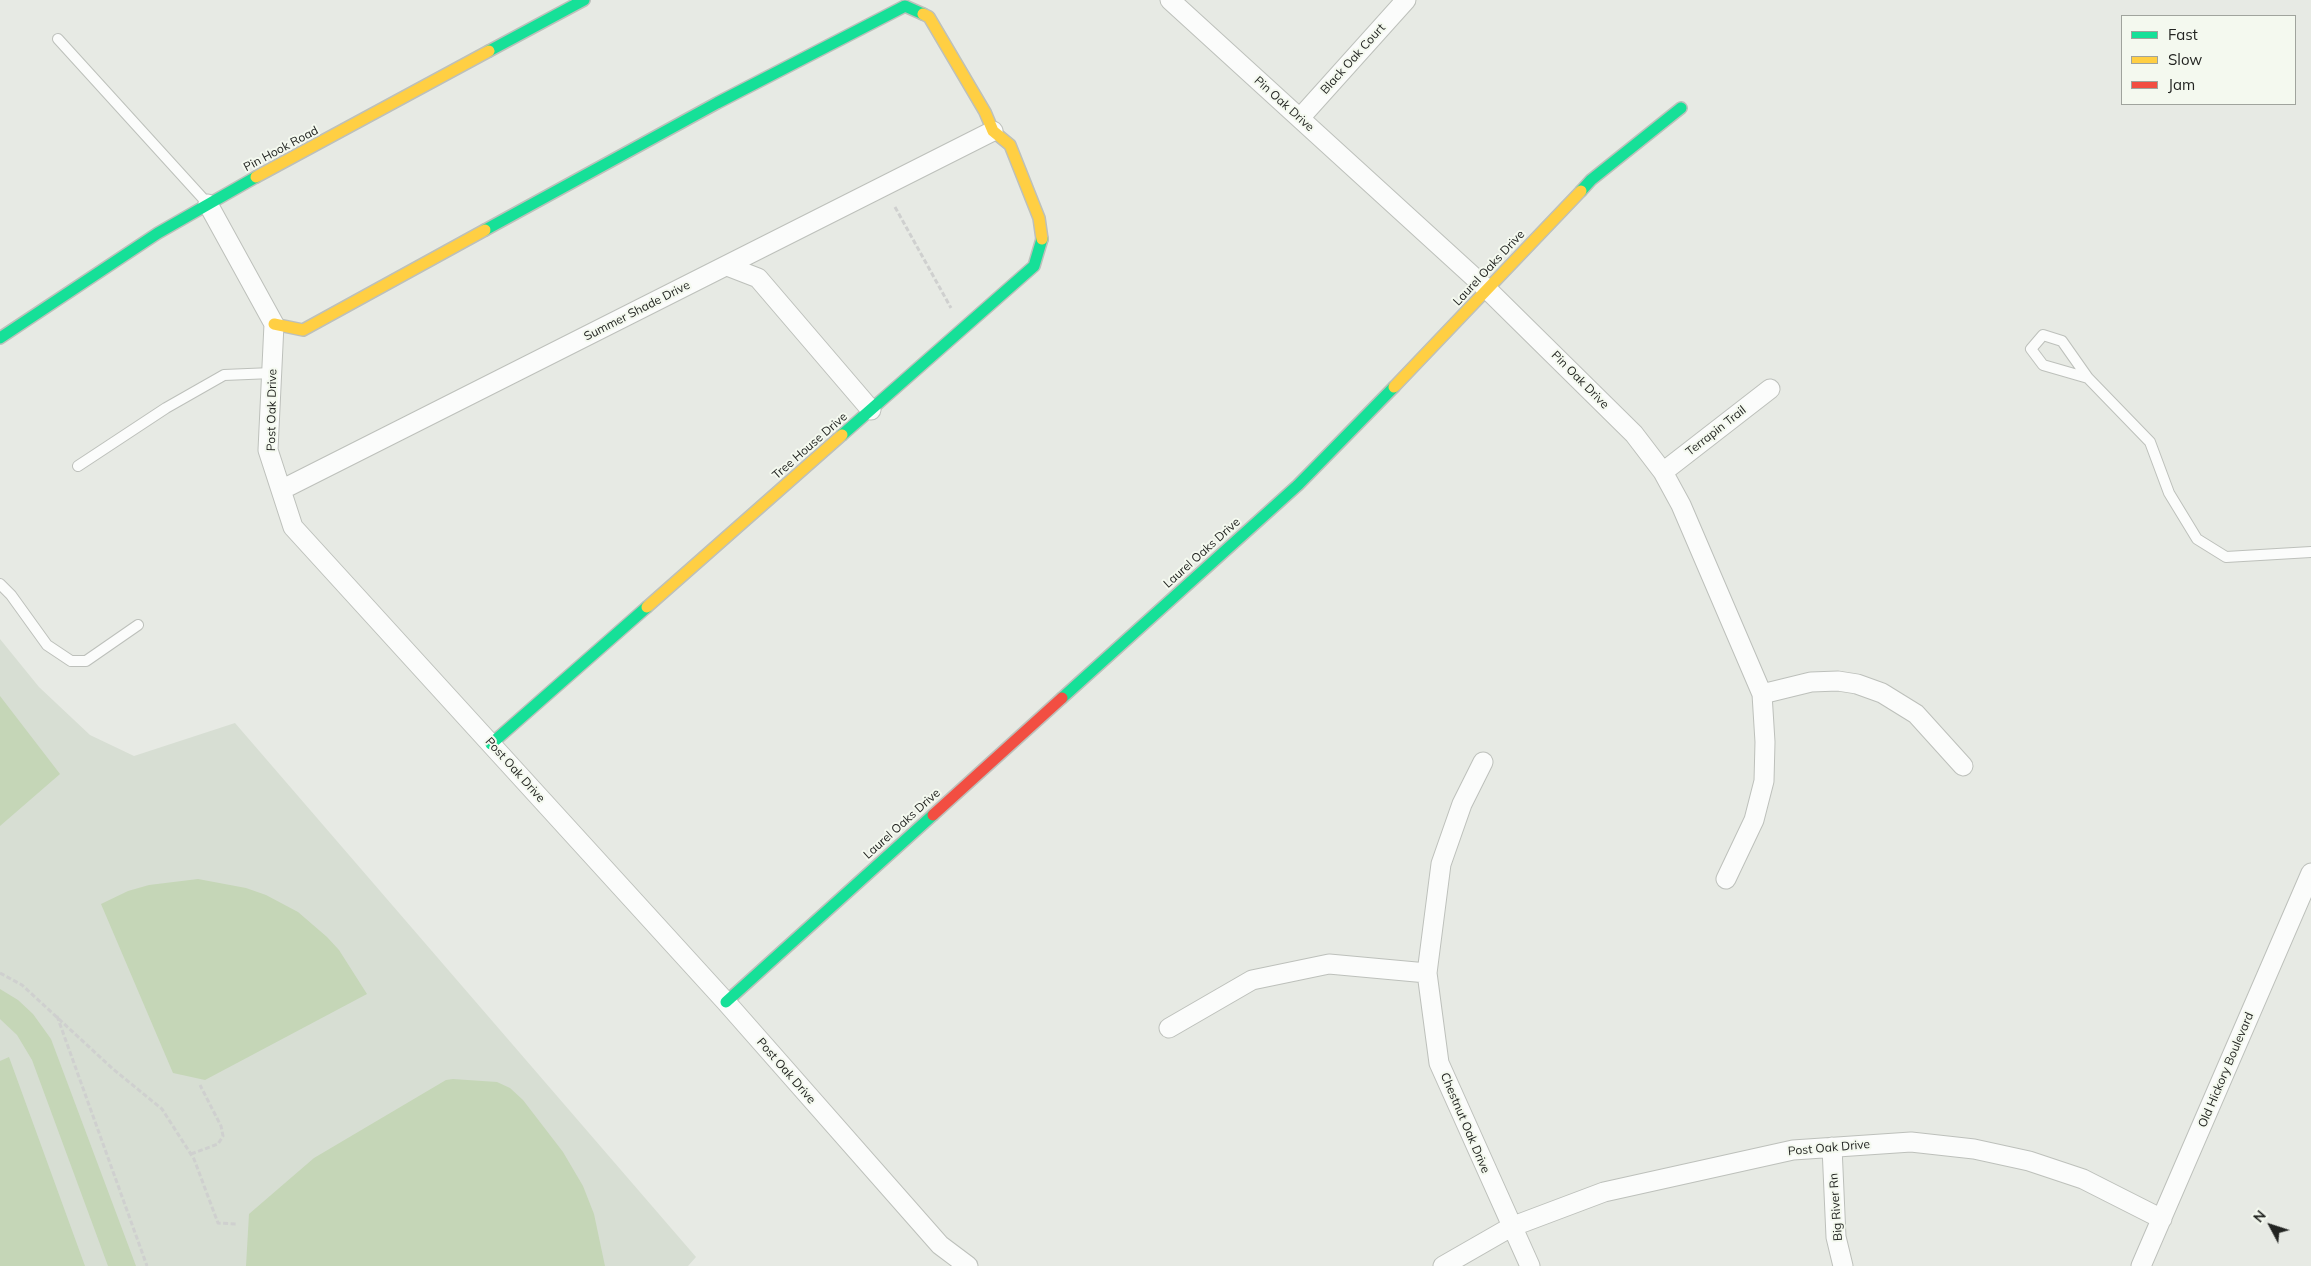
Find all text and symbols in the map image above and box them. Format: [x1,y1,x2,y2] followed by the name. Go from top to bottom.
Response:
[2121,15,2296,105] legend
[1318,21,1388,97] street label: Black Oak Court
[2168,25,2198,44] text: Fast
[2168,50,2202,69] text: Slow
[1251,73,1317,135] street label: Pin Oak Drive
[2168,75,2195,94] text: Jam
[241,123,321,175] street label: Pin Hook Road
[1450,227,1528,309] street label: Laurel Oaks Drive
[582,278,692,344] street label: Summer Shade Drive
[1548,348,1612,412] street label: Pin Oak Drive
[264,369,280,451] street label: Post Oak Drive
[1683,403,1749,459] street label: Terrapin Trail
[770,410,850,482] street label: Tree House Drive
[1161,515,1243,591] street label: Laurel Oaks Drive
[482,735,548,805] street label: Post Oak Drive
[861,786,943,862] street label: Laurel Oaks Drive
[2195,1010,2257,1130] street label: Old Hickory Boulevard
[754,1035,818,1107] street label: Post Oak Drive
[1437,1071,1493,1175] street label: Chestnut Oak Drive
[1787,1137,1871,1159] street label: Post Oak Drive
[1826,1172,1846,1242] street label: Big River Rn
[2246,1201,2296,1251] north arrow
[2249,1207,2270,1226] text: N

